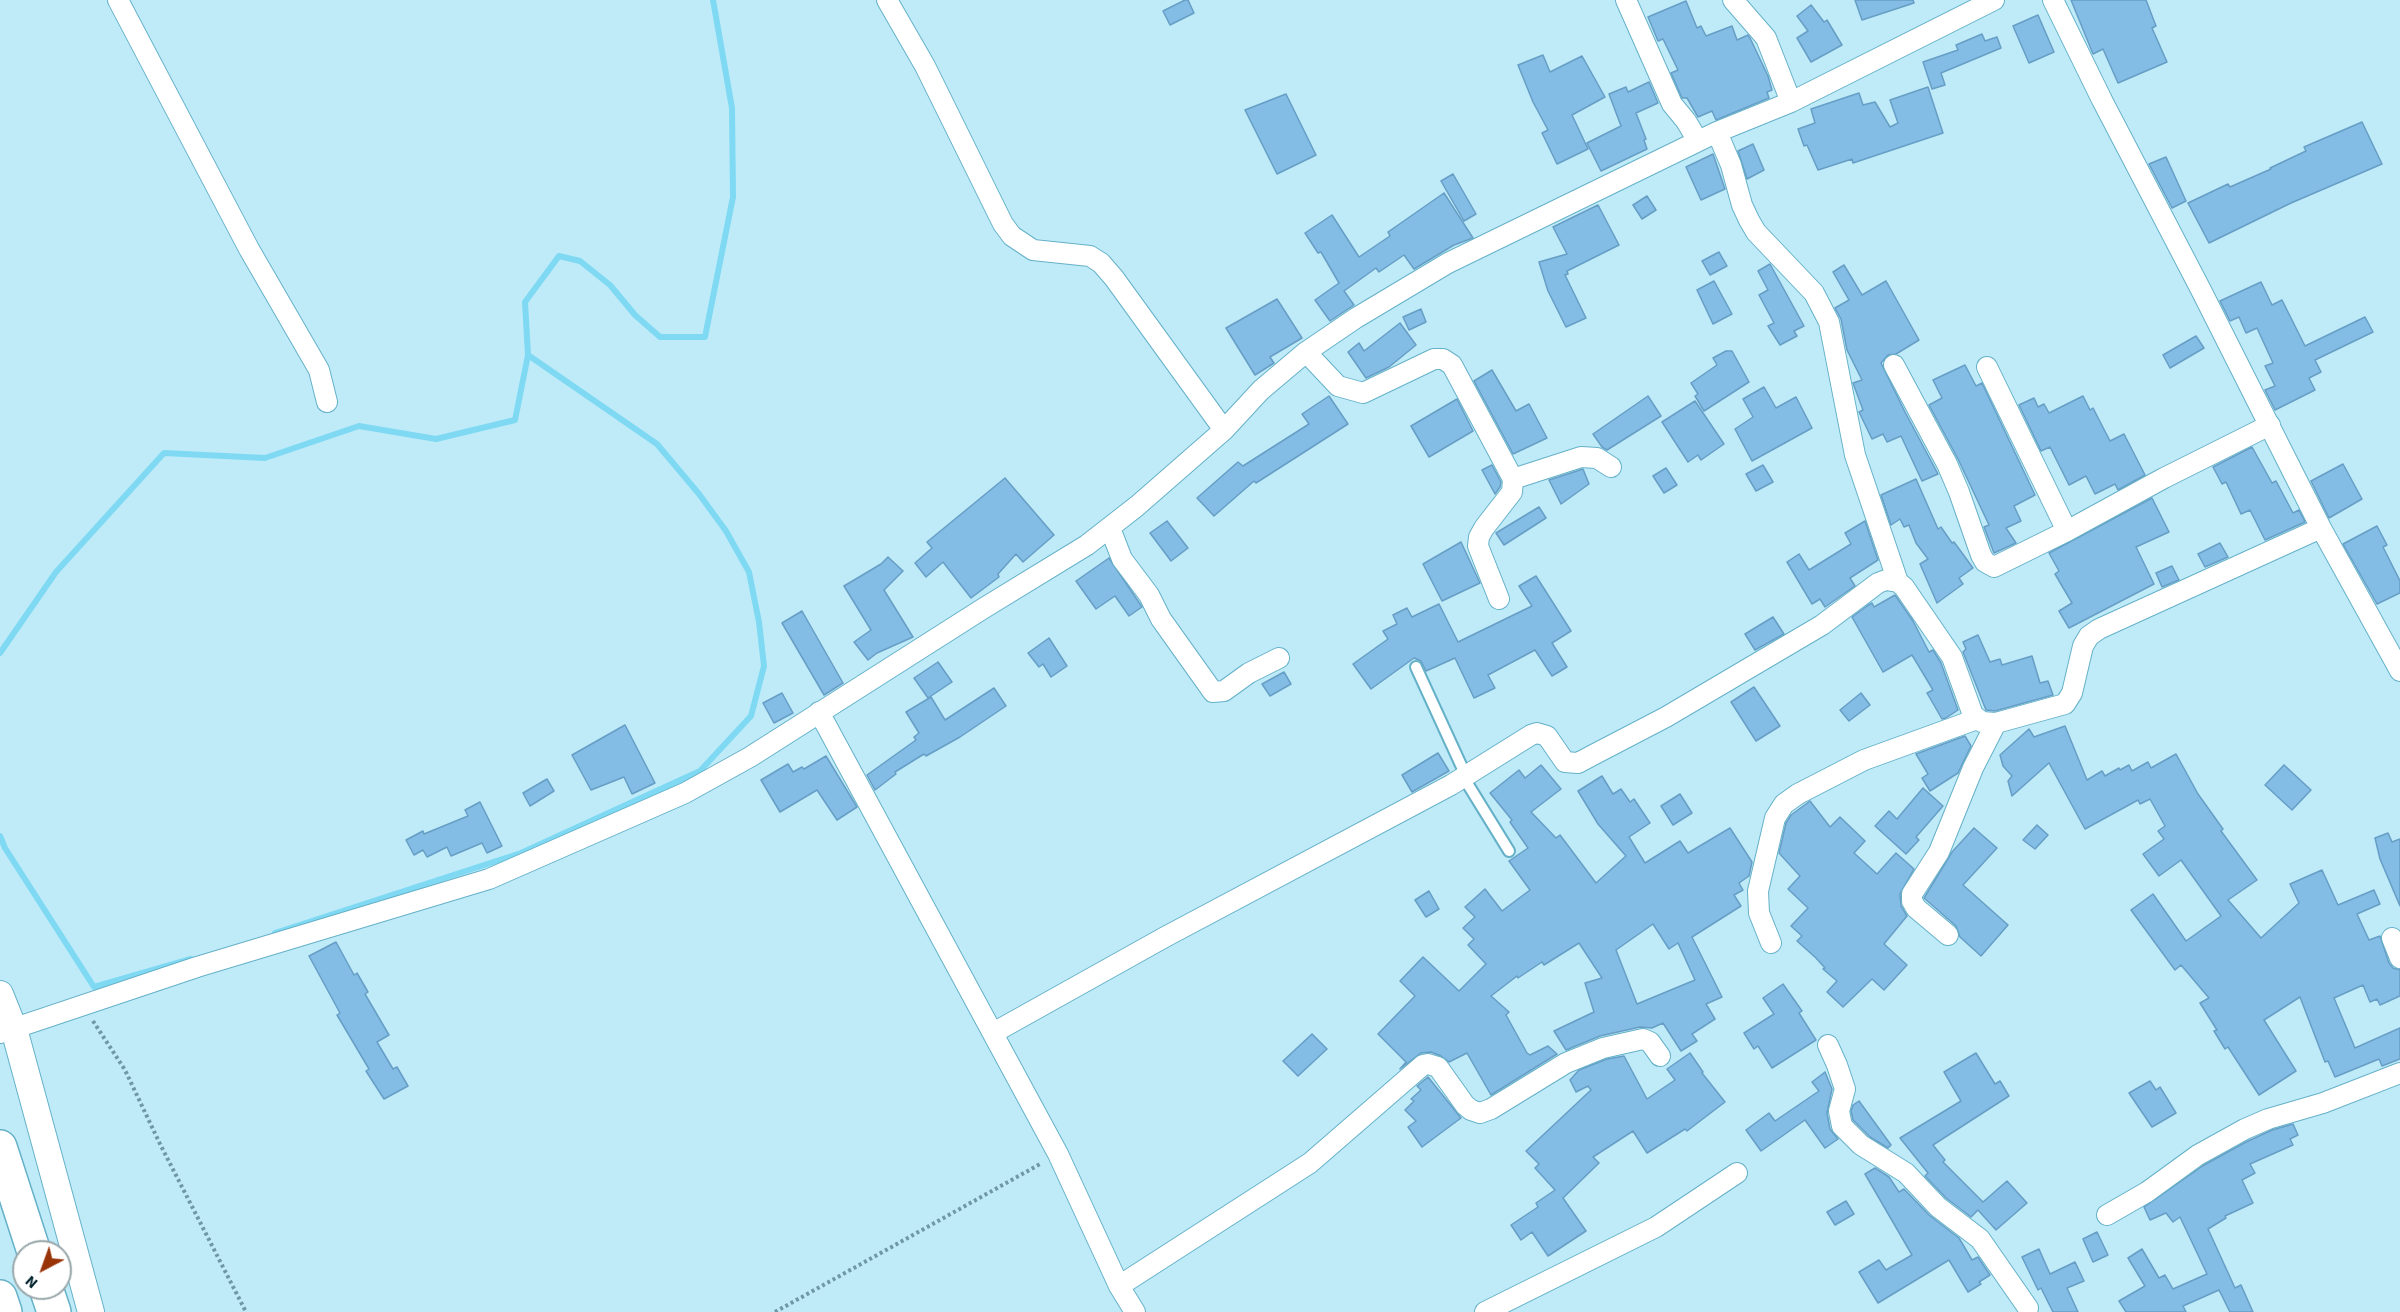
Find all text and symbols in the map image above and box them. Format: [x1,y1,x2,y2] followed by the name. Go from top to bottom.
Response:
[12,1240,72,1300] north arrow
[20,1270,43,1294] text: N

